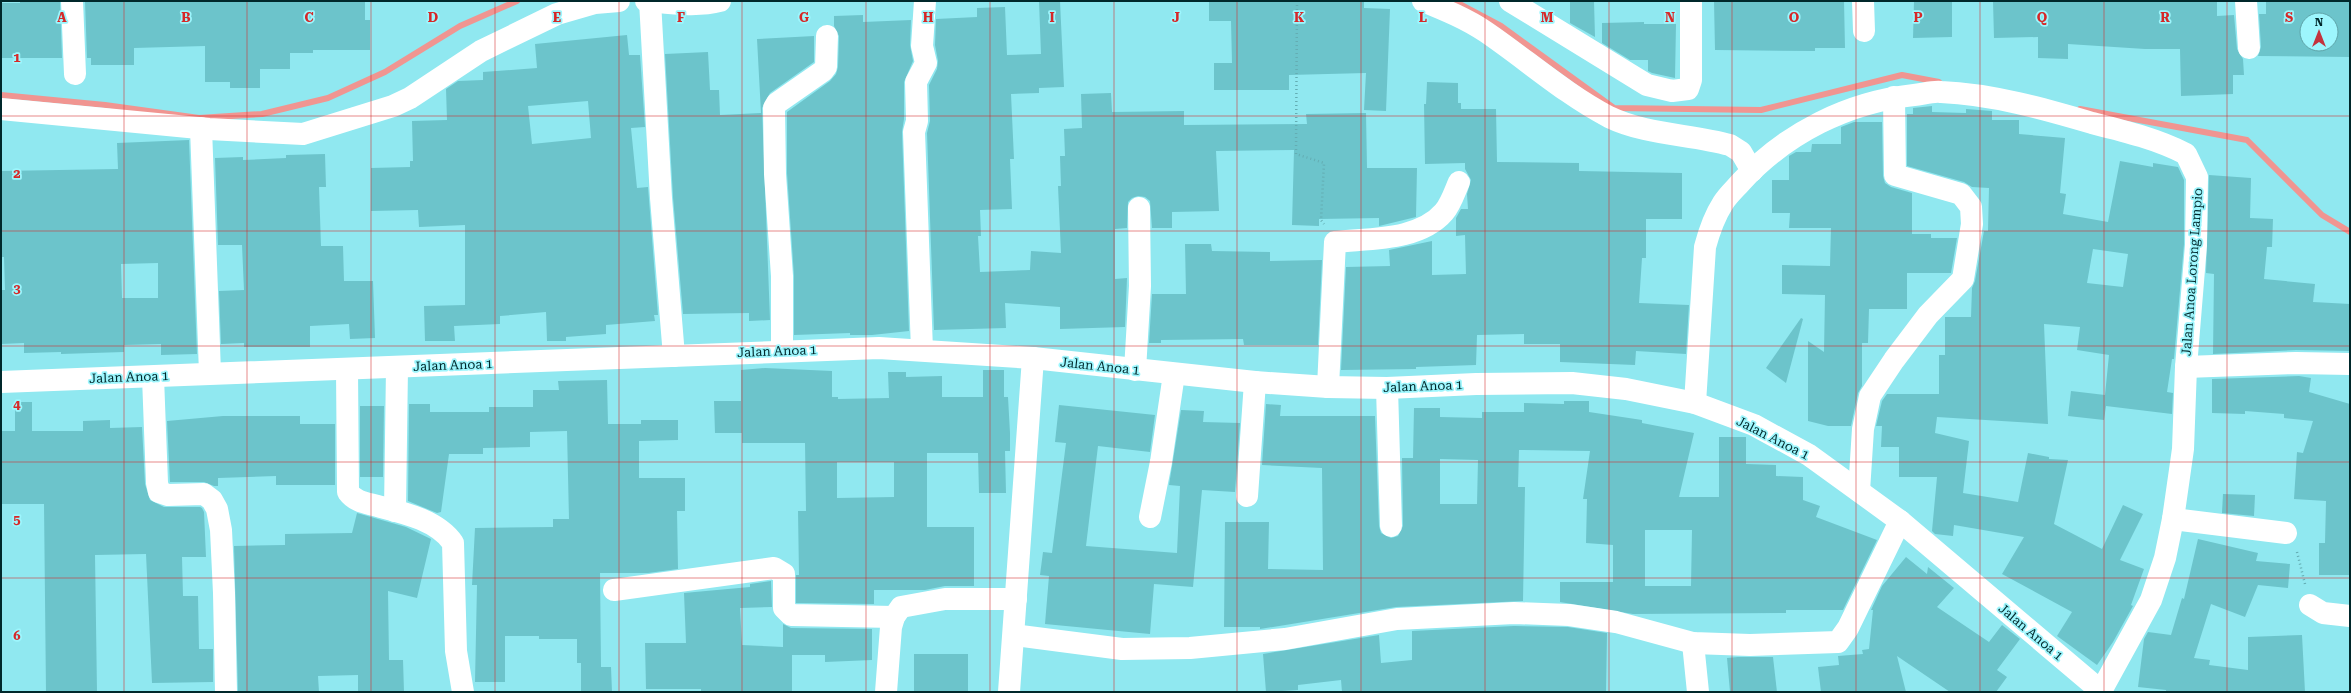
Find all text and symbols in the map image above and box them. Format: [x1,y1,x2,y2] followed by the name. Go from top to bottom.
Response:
[57,10,67,25] text: A
[181,10,191,25] text: B
[304,10,314,25] text: C
[428,10,438,25] text: D
[553,10,561,25] text: E
[677,10,685,25] text: F
[799,10,809,25] text: G
[923,10,934,25] text: H
[1049,10,1055,25] text: I
[1172,10,1180,25] text: J
[1294,10,1305,25] text: K
[1419,10,1427,25] text: L
[1541,10,1554,25] text: M
[1665,10,1675,25] text: N
[1789,10,1800,25] text: O
[1914,10,1923,25] text: P
[2037,10,2048,25] text: Q
[2160,10,2170,25] text: R
[2285,10,2293,25] text: S
[2299,12,2339,52] north arrow
[2315,16,2324,29] text: N
[13,50,21,65] text: 1
[13,166,21,181] text: 2
[2179,187,2205,357] street label: Jalan Anoa Lorong Lampio
[13,281,21,296] text: 3
[737,342,817,360] street label: Jalan Anoa 1
[1060,354,1140,378] street label: Jalan Anoa 1
[413,356,493,374] street label: Jalan Anoa 1
[89,368,169,386] street label: Jalan Anoa 1
[1383,377,1463,395] street label: Jalan Anoa 1
[13,397,21,412] text: 4
[1734,413,1812,463] street label: Jalan Anoa 1
[13,512,21,527] text: 5
[1996,601,2066,663] street label: Jalan Anoa 1
[13,628,21,643] text: 6

